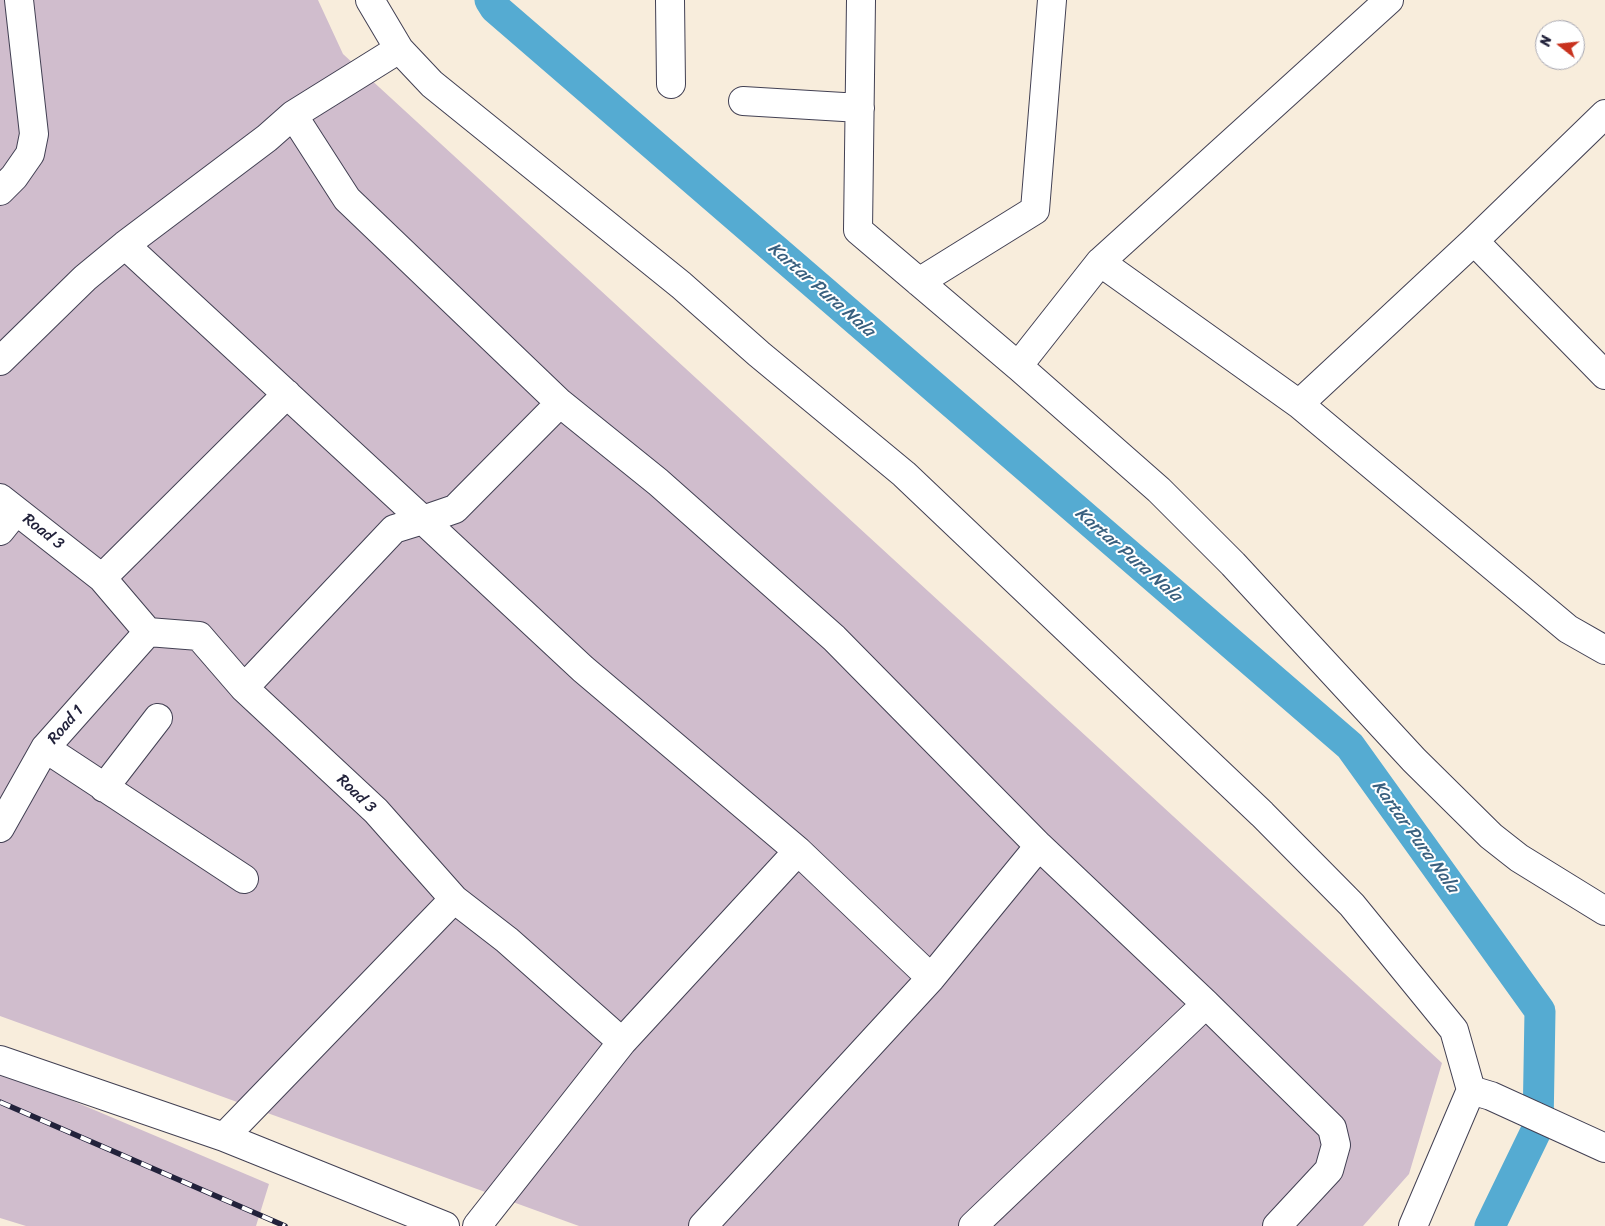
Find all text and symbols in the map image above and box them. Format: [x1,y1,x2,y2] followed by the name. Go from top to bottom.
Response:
[1535,20,1585,70] north arrow
[1533,33,1559,49] text: N
[763,238,879,342] water label: Kartar Pura Nala
[1070,503,1186,607] water label: Kartar Pura Nala
[18,510,68,554] street label: Road 3
[44,702,88,748] street label: Road 1
[332,771,380,817] street label: Road 3
[1367,777,1463,897] water label: Kartar Pura Nala

